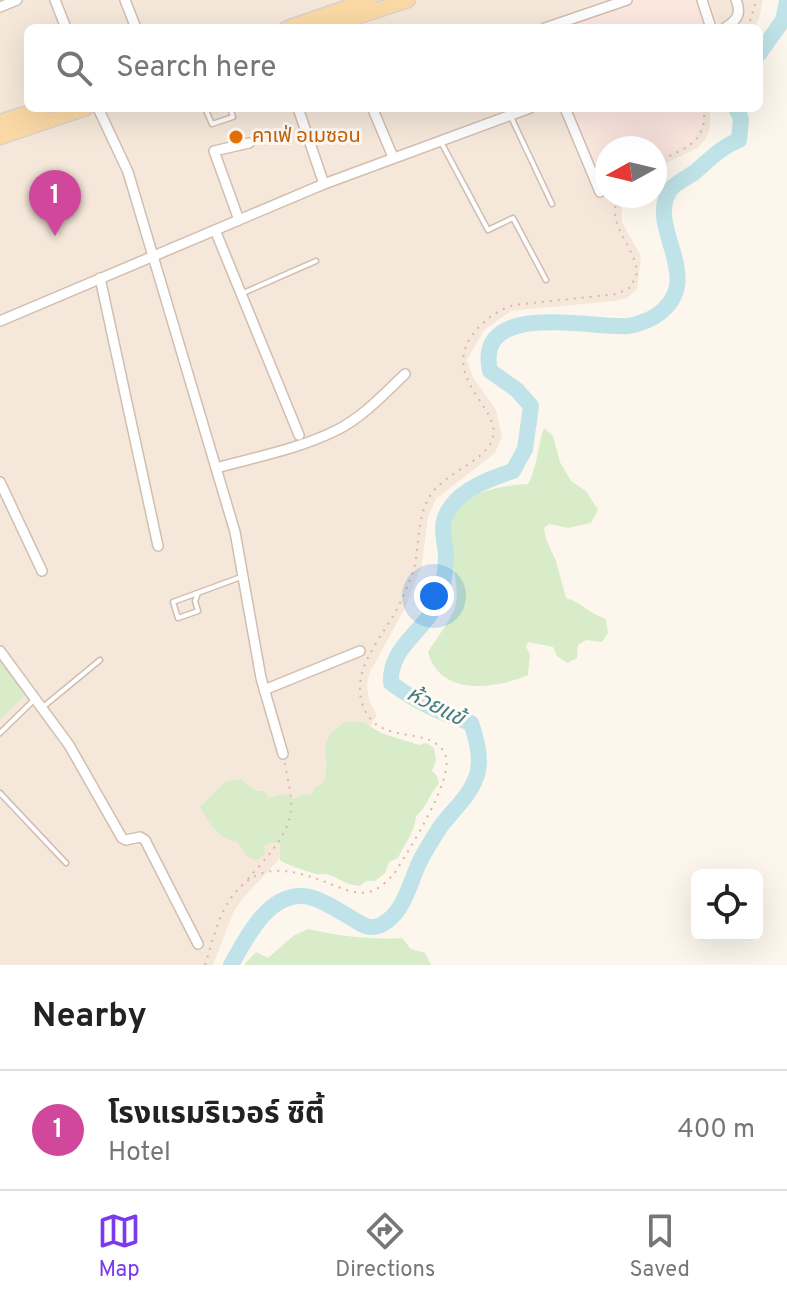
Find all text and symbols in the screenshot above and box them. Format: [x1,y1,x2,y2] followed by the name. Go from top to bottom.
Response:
[24,24,763,112] search box
[52,46,96,90] icon: search
[116,50,276,87] text: Search here
[252,124,361,150] place label: คาเฟ่ อเมซอน
[227,128,245,146] marker: คาเฟ่ อเมซอน
[595,136,667,208] north arrow
[29,170,81,236] pin: 1
[414,576,454,616] your location
[402,681,471,734] water label: ห้วยแข้
[691,869,763,941] map controls
[691,869,763,941] button: locate
[32,996,147,1039] text: Nearby
[108,1097,325,1134] text: โรงแรมริเวอร์ ซิตี้
[53,1114,63,1147] text: 1
[678,1114,755,1147] text: 400 m
[108,1137,171,1170] text: Hotel
[97,1209,141,1284] tab: Map
[335,1209,435,1284] tab: Directions
[629,1209,690,1284] tab: Saved

